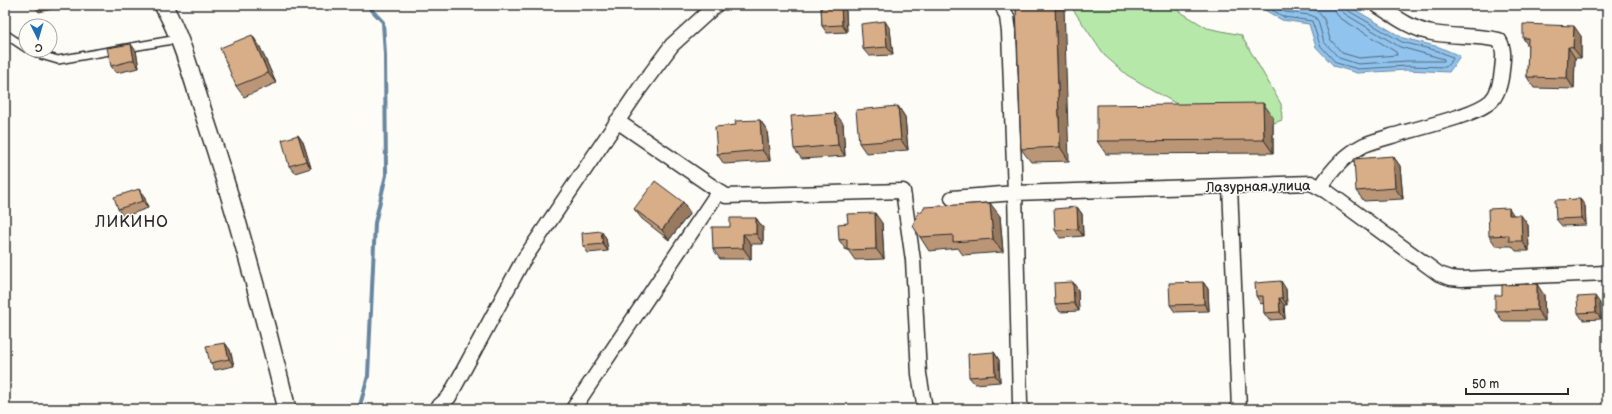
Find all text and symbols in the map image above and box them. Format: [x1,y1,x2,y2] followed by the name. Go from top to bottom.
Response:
[18,18,58,58] north arrow
[34,41,43,54] text: С
[1204,177,1311,196] street label: Лазурная улица
[94,213,169,232] district label: ЛИКИНО
[1466,370,1568,396] scale bar
[1472,377,1499,392] text: 50 m

